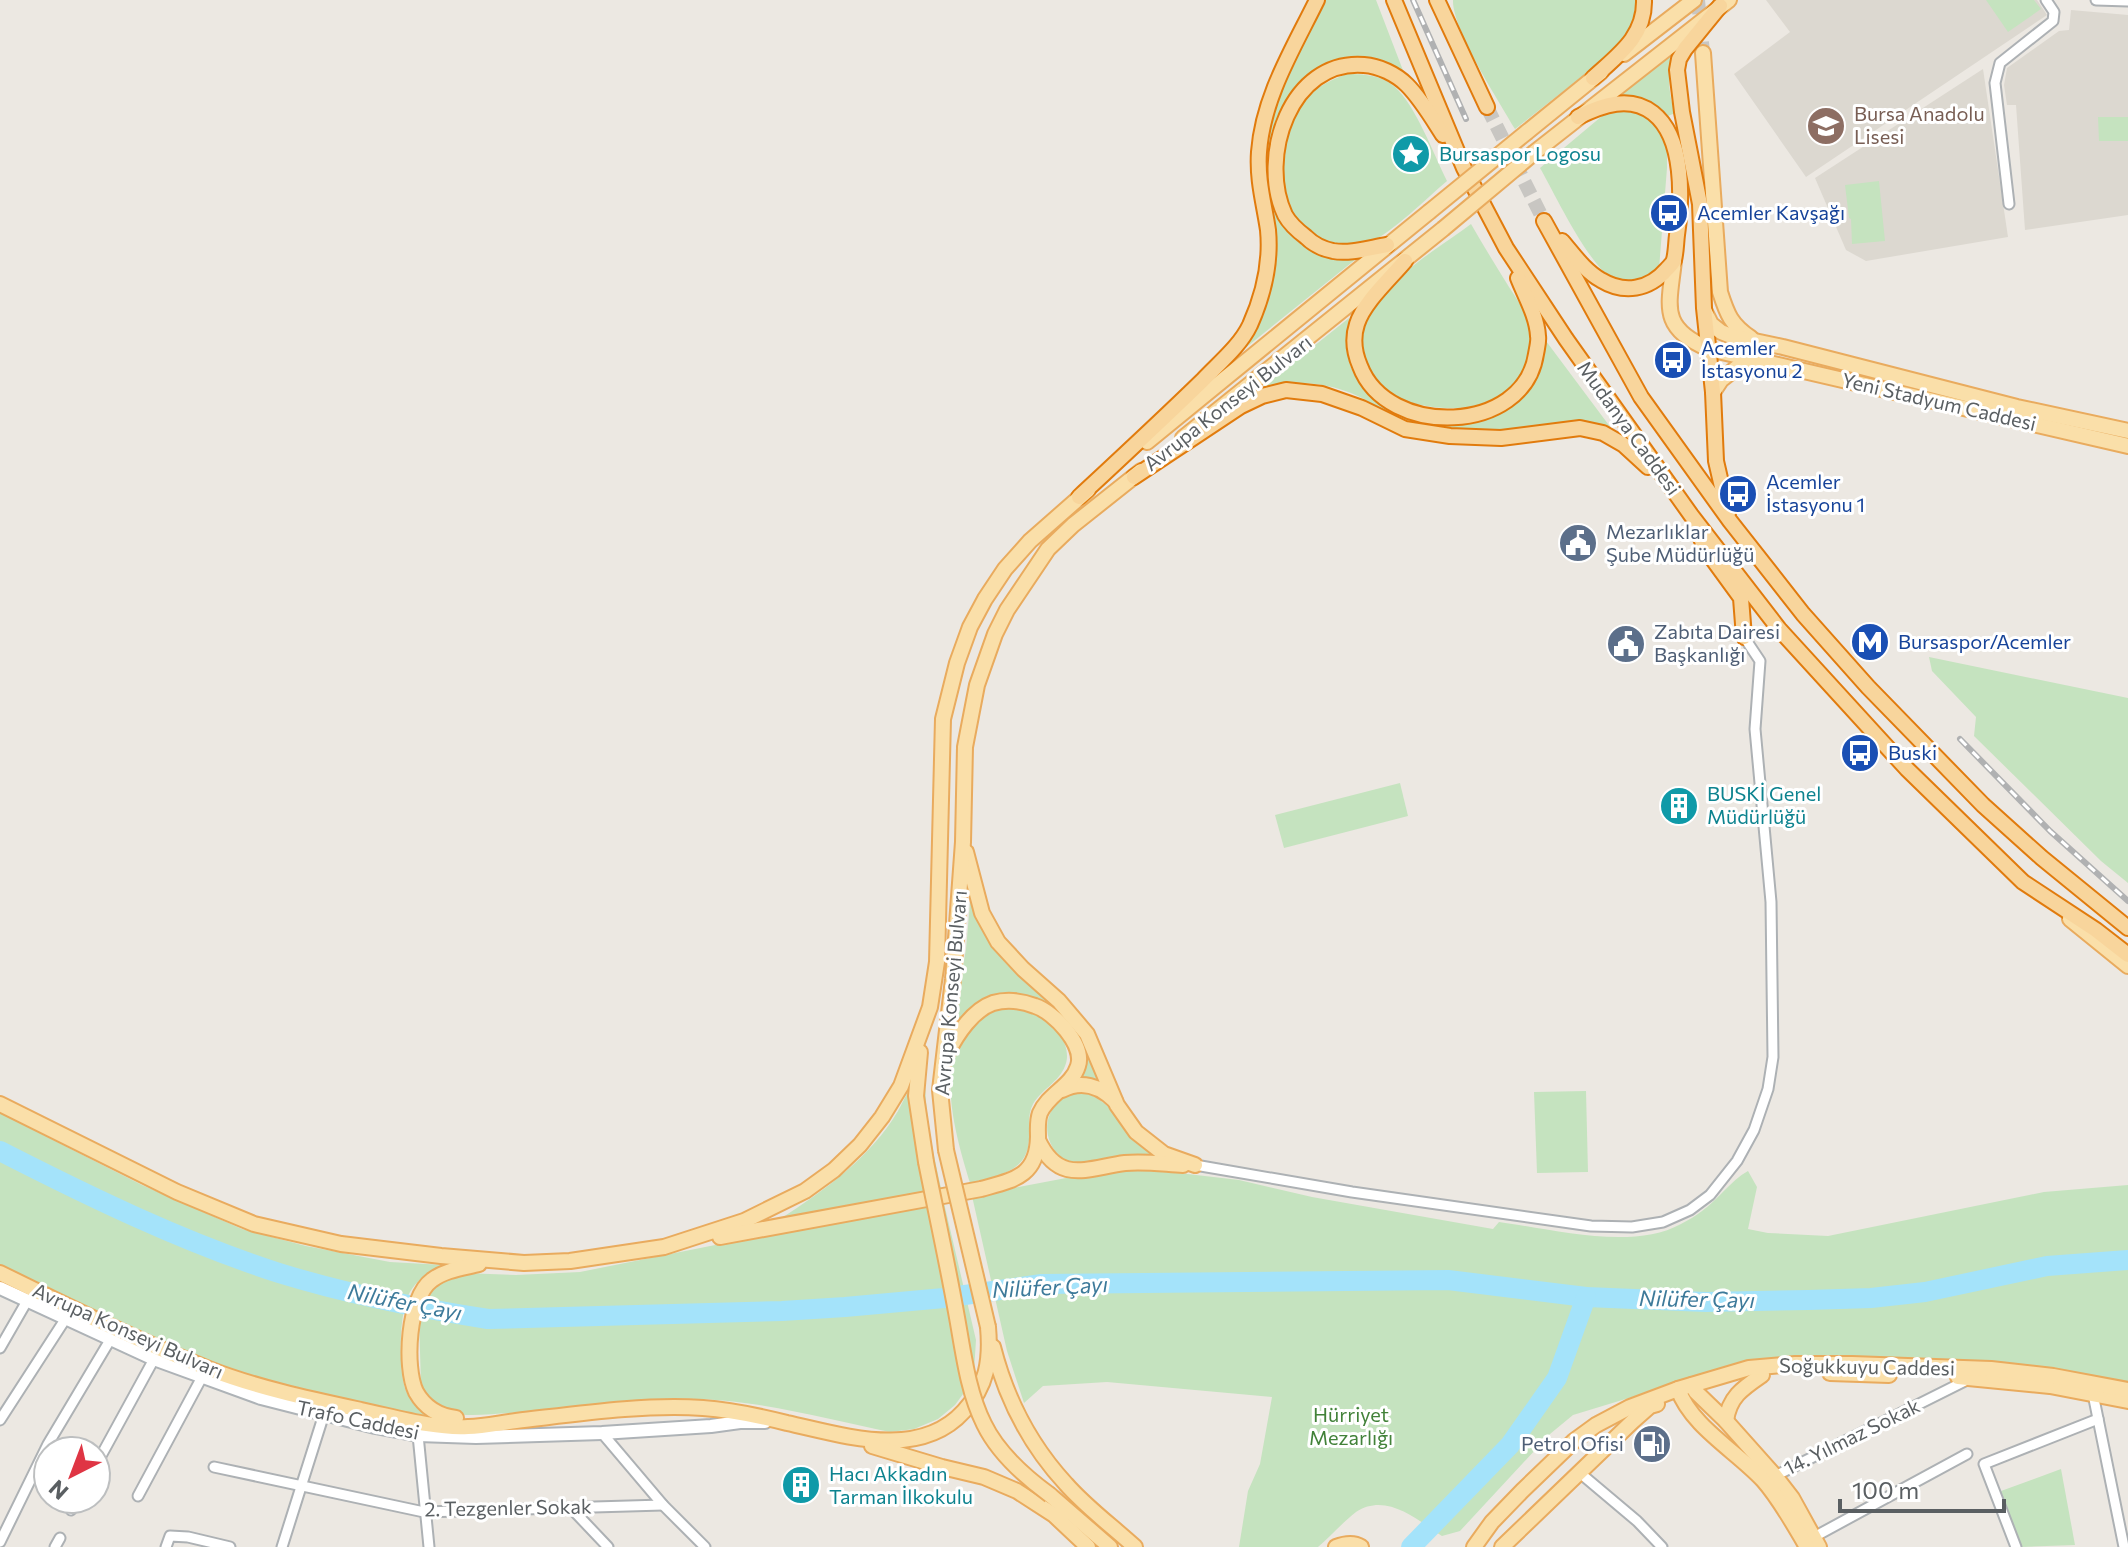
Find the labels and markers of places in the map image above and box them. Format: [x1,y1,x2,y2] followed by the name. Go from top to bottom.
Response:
[1854,101,1985,148] place label: Bursa Anadolu Lisesi
[1805,105,1847,147] school or university icon: Bursa Anadolu Lisesi
[1390,133,1432,175] place icon: Bursaspor Logosu
[1439,141,1601,165] place label: Bursaspor Logosu
[1648,192,1690,234] bus stop icon: Acemler Kavşağı
[1697,200,1845,224] place label: Acemler Kavşağı
[1701,335,1803,382] place label: Acemler İstasyonu 2
[1652,339,1694,381] bus stop icon: Acemler İstasyonu 2
[1766,469,1865,516] place label: Acemler İstasyonu 1
[1717,473,1759,515] bus stop icon: Acemler İstasyonu 1
[1606,519,1754,566] place label: Mezarlıklar Şube Müdürlüğü
[1557,522,1599,564] public building icon: Mezarlıklar Şube Müdürlüğü
[1654,619,1780,666] place label: Zabıta Dairesi Başkanlığı
[1849,621,1891,663] metro station icon: Bursaspor/Acemler
[1605,623,1647,665] public building icon: Zabıta Dairesi Başkanlığı
[1898,629,2071,653] place label: Bursaspor/Acemler
[1839,732,1881,774] bus stop icon: Buski
[1888,740,1937,764] place label: Buski
[1707,781,1821,828] place label: BUSKİ Genel Müdürlüğü
[1658,785,1700,827] building icon: BUSKİ Genel Müdürlüğü
[1631,1423,1673,1465] fuel station icon: Petrol Ofisi
[1521,1431,1624,1455] place label: Petrol Ofisi
[829,1461,973,1508] place label: Hacı Akkadın Tarman İlkokulu
[780,1464,822,1506] building icon: Hacı Akkadın Tarman İlkokulu

